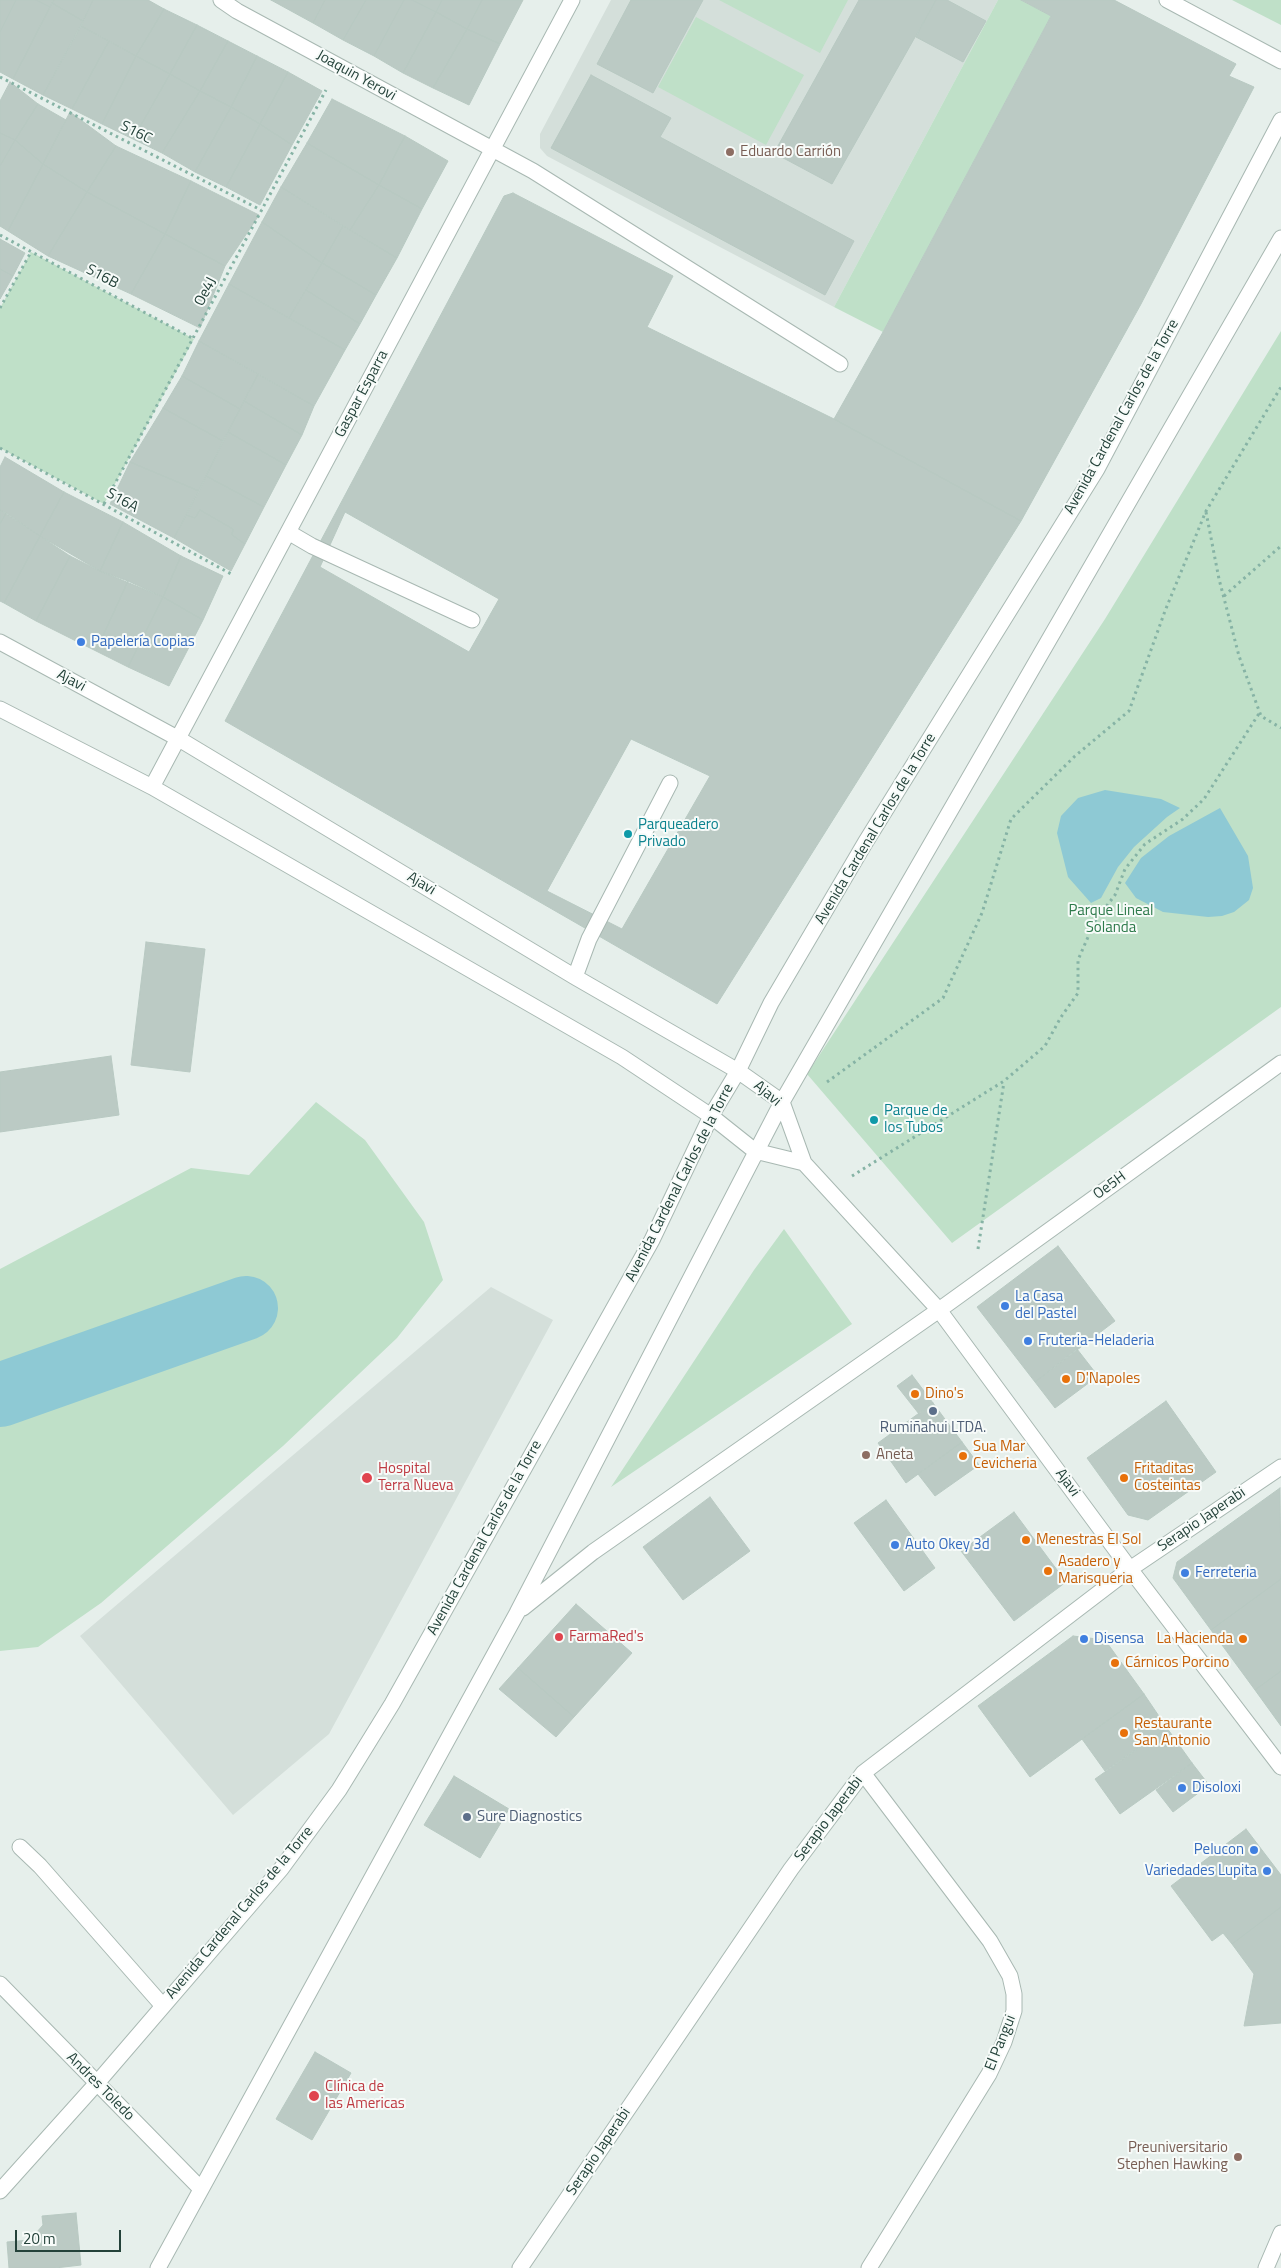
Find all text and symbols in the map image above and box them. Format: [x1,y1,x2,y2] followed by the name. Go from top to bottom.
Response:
[313,47,399,105] street label: Joaquin Yerovi
[117,117,155,149] street label: S16C
[740,143,841,161] place label: Eduardo Carrión
[724,146,736,158] marker: Eduardo Carrión
[83,261,121,293] street label: S16B
[191,274,221,310] street label: Oe4J
[1061,317,1183,517] street label: Avenida Cardenal Carlos de la Torre
[331,347,393,441] street label: Gaspar Esparra
[103,485,141,517] street label: S16A
[91,633,195,651] place label: Papelería Copias
[75,636,87,648] marker: Papelería Copias
[53,666,89,696] street label: Ajavi
[812,730,940,928] street label: Avenida Cardenal Carlos de la Torre
[638,816,719,851] place label: Parqueadero Privado
[622,828,634,840] marker: Parqueadero Privado
[403,869,439,899] street label: Ajavi
[1068,902,1154,937] park label: Parque Lineal Solanda
[750,1077,784,1111] street label: Ajavi
[622,1081,738,1285] street label: Avenida Cardenal Carlos de la Torre
[884,1102,948,1137] place label: Parque de los Tubos
[868,1114,880,1126] marker: Parque de los Tubos
[1090,1168,1130,1204] street label: Oe5H
[1015,1288,1077,1323] place label: La Casa del Pastel
[999,1300,1011,1312] marker: La Casa del Pastel
[1038,1332,1154,1350] place label: Fruteria-Heladeria
[1022,1335,1034,1347] marker: Fruteria-Heladeria
[1076,1370,1140,1388] place label: D'Napoles
[1060,1373,1072,1385] marker: D'Napoles
[925,1385,964,1403] place label: Dino's
[909,1388,921,1400] marker: Dino's
[927,1405,939,1417] marker: Rumiñahui LTDA.
[880,1419,986,1437] place label: Rumiñahui LTDA.
[424,1438,546,1638] street label: Avenida Cardenal Carlos de la Torre
[973,1438,1037,1473] place label: Sua Mar Cevicheria
[876,1446,913,1464] place label: Aneta
[860,1449,872,1461] marker: Aneta
[957,1450,969,1462] marker: Sua Mar Cevicheria
[378,1460,453,1495] place label: Hospital Terra Nueva
[1134,1460,1201,1495] place label: Fritaditas Costeintas
[1051,1466,1083,1500] street label: Ajavi
[360,1471,374,1485] marker: Hospital Terra Nueva
[1118,1472,1130,1484] marker: Fritaditas Costeintas
[1155,1484,1249,1556] street label: Serapio Japerabi
[1036,1531,1142,1549] place label: Menestras El Sol
[1020,1534,1032,1546] marker: Menestras El Sol
[905,1536,990,1554] place label: Auto Okey 3d
[889,1539,901,1551] marker: Auto Okey 3d
[1058,1553,1133,1588] place label: Asadero y Marisqueria
[1195,1564,1257,1582] place label: Ferreteria
[1042,1565,1054,1577] marker: Asadero y Marisqueria
[1179,1567,1191,1579] marker: Ferreteria
[569,1628,644,1646] place label: FarmaRed's
[1094,1630,1144,1648] place label: Disensa
[1156,1630,1233,1648] place label: La Hacienda
[553,1631,565,1643] marker: FarmaRed's
[1078,1633,1090,1645] marker: Disensa
[1237,1633,1249,1645] marker: La Hacienda
[1125,1654,1229,1672] place label: Cárnicos Porcino
[1109,1657,1121,1669] marker: Cárnicos Porcino
[1134,1715,1212,1750] place label: Restaurante San Antonio
[1118,1727,1130,1739] marker: Restaurante San Antonio
[791,1773,867,1865] street label: Serapio Japerabi
[1192,1779,1241,1797] place label: Disoloxi
[1176,1782,1188,1794] marker: Disoloxi
[477,1808,582,1826] place label: Sure Diagnostics
[461,1811,473,1823] marker: Sure Diagnostics
[162,1823,318,2003] street label: Avenida Cardenal Carlos de la Torre
[1194,1841,1244,1859] place label: Pelucon
[1248,1844,1260,1856] marker: Pelucon
[1145,1862,1257,1880] place label: Variedades Lupita
[1261,1865,1273,1877] marker: Variedades Lupita
[982,2013,1020,2073] street label: El Pangui
[62,2049,138,2125] street label: Andres Toledo
[325,2078,405,2113] place label: Clínica de las Americas
[307,2089,321,2103] marker: Clínica de las Americas
[563,2105,635,2199] street label: Serapio Japerabi
[1117,2139,1228,2174] place label: Preuniversitario Stephen Hawking
[1232,2151,1244,2163] marker: Preuniversitario Stephen Hawking
[18,2220,124,2252] scale bar
[23,2227,56,2250] text: 20 m

